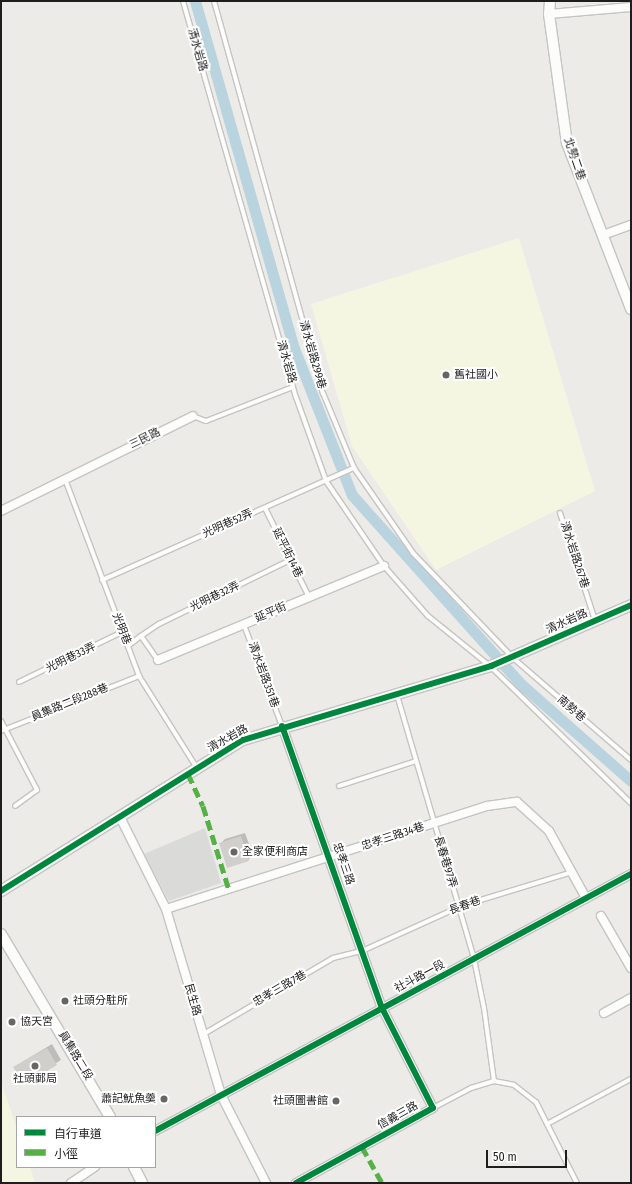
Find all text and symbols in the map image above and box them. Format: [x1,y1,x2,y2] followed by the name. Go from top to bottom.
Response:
[185,27,209,73] street label: 清水岩路
[561,136,587,182] street label: 北勢二巷
[296,319,328,391] street label: 清水岩路299巷
[274,339,298,385] street label: 清水岩路
[454,368,498,382] place label: 舊社國小
[441,370,451,380] marker: 舊社國小
[127,426,163,452] street label: 三民路
[201,507,255,541] street label: 光明巷52弄
[557,520,591,590] street label: 清水岩路267巷
[269,526,305,580] street label: 延平街14巷
[188,579,242,615] street label: 光明巷32弄
[253,600,289,626] street label: 延平街
[544,607,590,637] street label: 清水岩路
[109,611,133,647] street label: 光明巷
[44,640,98,676] street label: 光明巷33弄
[245,640,281,710] street label: 清水岩路351巷
[30,682,110,724] street label: 員集路二段288巷
[554,693,588,725] street label: 南勢巷
[206,723,250,755] street label: 清水岩路
[360,821,426,853] street label: 忠孝三路34巷
[431,834,459,890] street label: 長春巷97弄
[330,841,356,887] street label: 忠孝三路
[242,845,308,859] place label: 全家便利商店
[229,847,239,857] marker: 全家便利商店
[447,894,483,918] street label: 長春巷
[393,958,447,996] street label: 社斗路一段
[251,968,309,1010] street label: 忠孝三路7巷
[181,982,203,1018] street label: 民生路
[73,994,128,1008] place label: 社頭分駐所
[60,996,70,1006] marker: 社頭分駐所
[20,1015,53,1029] place label: 協天宮
[7,1017,17,1027] marker: 協天宮
[55,1029,95,1083] street label: 員集路二段
[30,1061,40,1071] marker: 社頭郵局
[13,1072,57,1086] place label: 社頭郵局
[101,1092,156,1106] place label: 蕭記魷魚羹
[159,1094,169,1104] marker: 蕭記魷魚羹
[273,1094,328,1108] place label: 社頭圖書館
[331,1096,341,1106] marker: 社頭圖書館
[376,1100,420,1132] street label: 信義三路
[16,1116,156,1168] legend
[54,1127,102,1141] text: 自行車道
[488,1142,569,1168] scale bar
[54,1147,78,1161] text: 小徑
[493,1150,517,1164] text: 50 m

